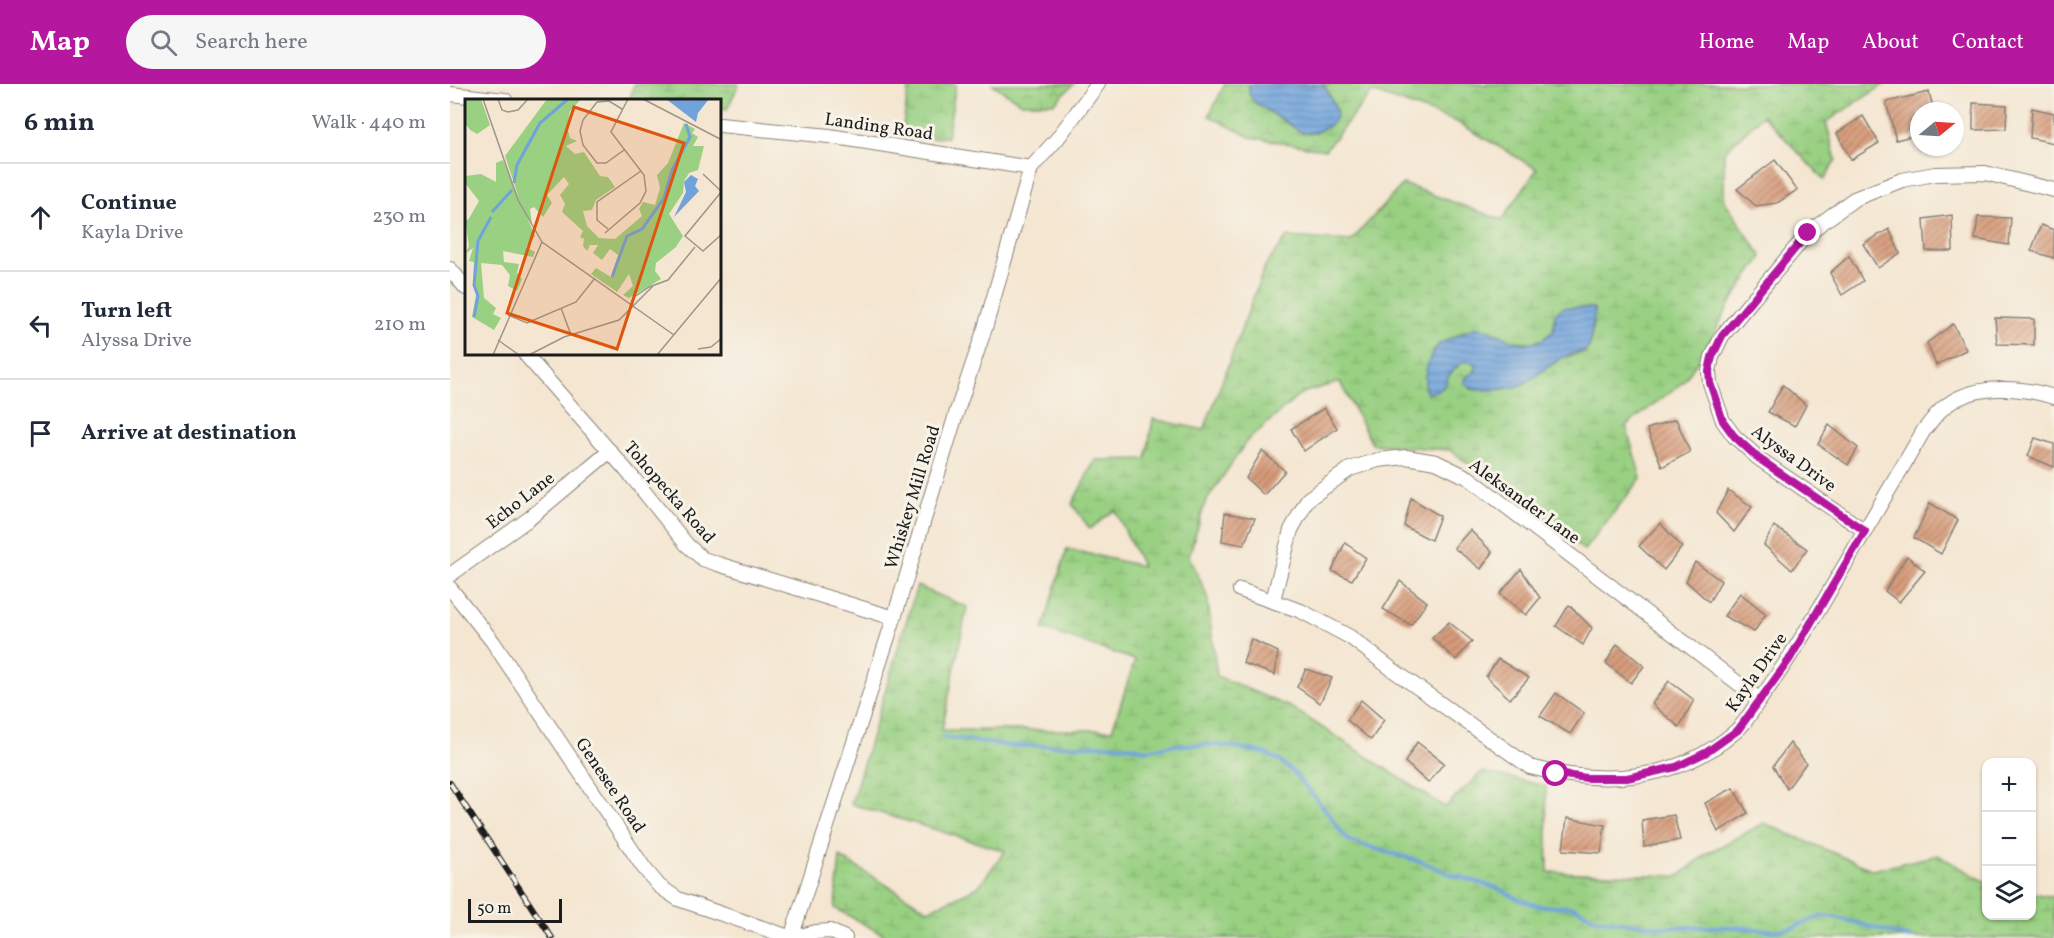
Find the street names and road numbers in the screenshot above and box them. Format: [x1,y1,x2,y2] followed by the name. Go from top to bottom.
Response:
[823,107,935,147] street label: Landing Road
[1745,420,1841,499] street label: Alyssa Drive
[880,422,947,573] street label: Whiskey Mill Road
[617,436,720,550] street label: Tohopecka Road
[1463,453,1585,551] street label: Aleksander Lane
[481,467,560,536] street label: Echo Lane
[1721,628,1794,718] street label: Kayla Drive
[569,733,651,838] street label: Genesee Road

